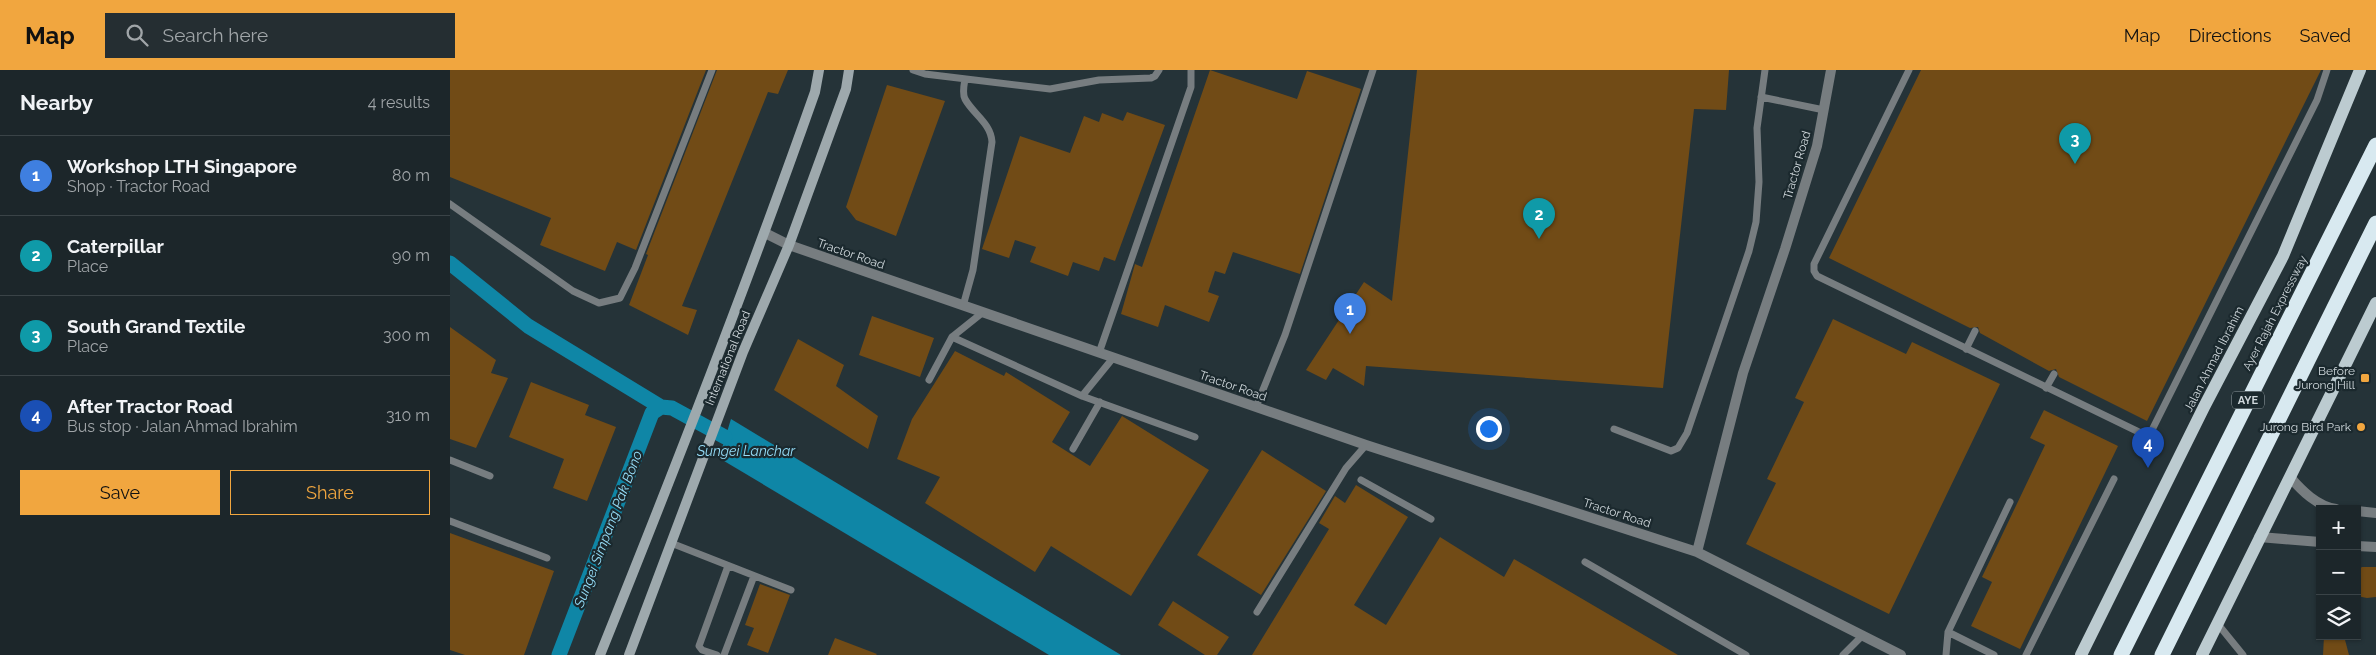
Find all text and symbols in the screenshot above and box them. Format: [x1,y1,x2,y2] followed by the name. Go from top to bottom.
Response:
[105,13,455,58] search box
[25,21,75,50] text: Map
[123,21,151,49] icon: search
[163,24,268,46] text: Search here
[2124,25,2160,46] text: Map
[2188,25,2272,46] text: Directions
[2300,25,2351,46] text: Saved
[20,90,93,115] text: Nearby
[368,93,430,112] text: 4 results
[2059,123,2091,164] pin: 3
[1781,129,1813,201] street label: Tractor Road
[67,155,297,177] text: Workshop LTH Singapore
[32,166,40,185] text: 1
[392,166,430,185] text: 80 m
[67,177,210,196] text: Shop · Tractor Road
[1523,198,1555,239] pin: 2
[67,235,164,257] text: Caterpillar
[815,236,887,272] street label: Tractor Road
[31,246,41,265] text: 2
[392,246,430,265] text: 90 m
[2240,253,2310,373] street label: Ayer Rajah Expressway
[67,257,108,276] text: Place
[1334,293,1366,334] pin: 1
[2181,304,2247,414] street label: Jalan Ahmad Ibrahim
[703,309,753,407] street label: International Road
[67,315,245,337] text: South Grand Textile
[32,326,40,345] text: 3
[383,326,430,345] text: 300 m
[67,337,108,356] text: Place
[2296,364,2356,392] place label: Before Jurong Hill
[1197,368,1269,404] street label: Tractor Road
[2359,372,2371,384] marker: Before Jurong Hill
[2232,392,2264,408] road number: AYE
[67,395,233,417] text: After Tractor Road
[31,406,41,425] text: 4
[386,406,430,425] text: 310 m
[1476,416,1502,442] your location
[67,417,298,436] text: Bus stop · Jalan Ahmad Ibrahim
[2260,420,2352,434] place label: Jurong Bird Park
[2355,421,2367,433] marker: Jurong Bird Park
[2132,427,2164,468] pin: 4
[696,443,796,459] water label: Sungei Lanchar
[570,448,645,610] water label: Sungei Simpang Pak Bono
[20,470,220,515] button: Save
[230,470,430,515] button: Share
[1581,495,1653,531] street label: Tractor Road
[2316,505,2361,640] map controls
[2316,505,2361,550] button: +
[2316,550,2361,595] button: −
[2316,595,2361,640] button: layers

